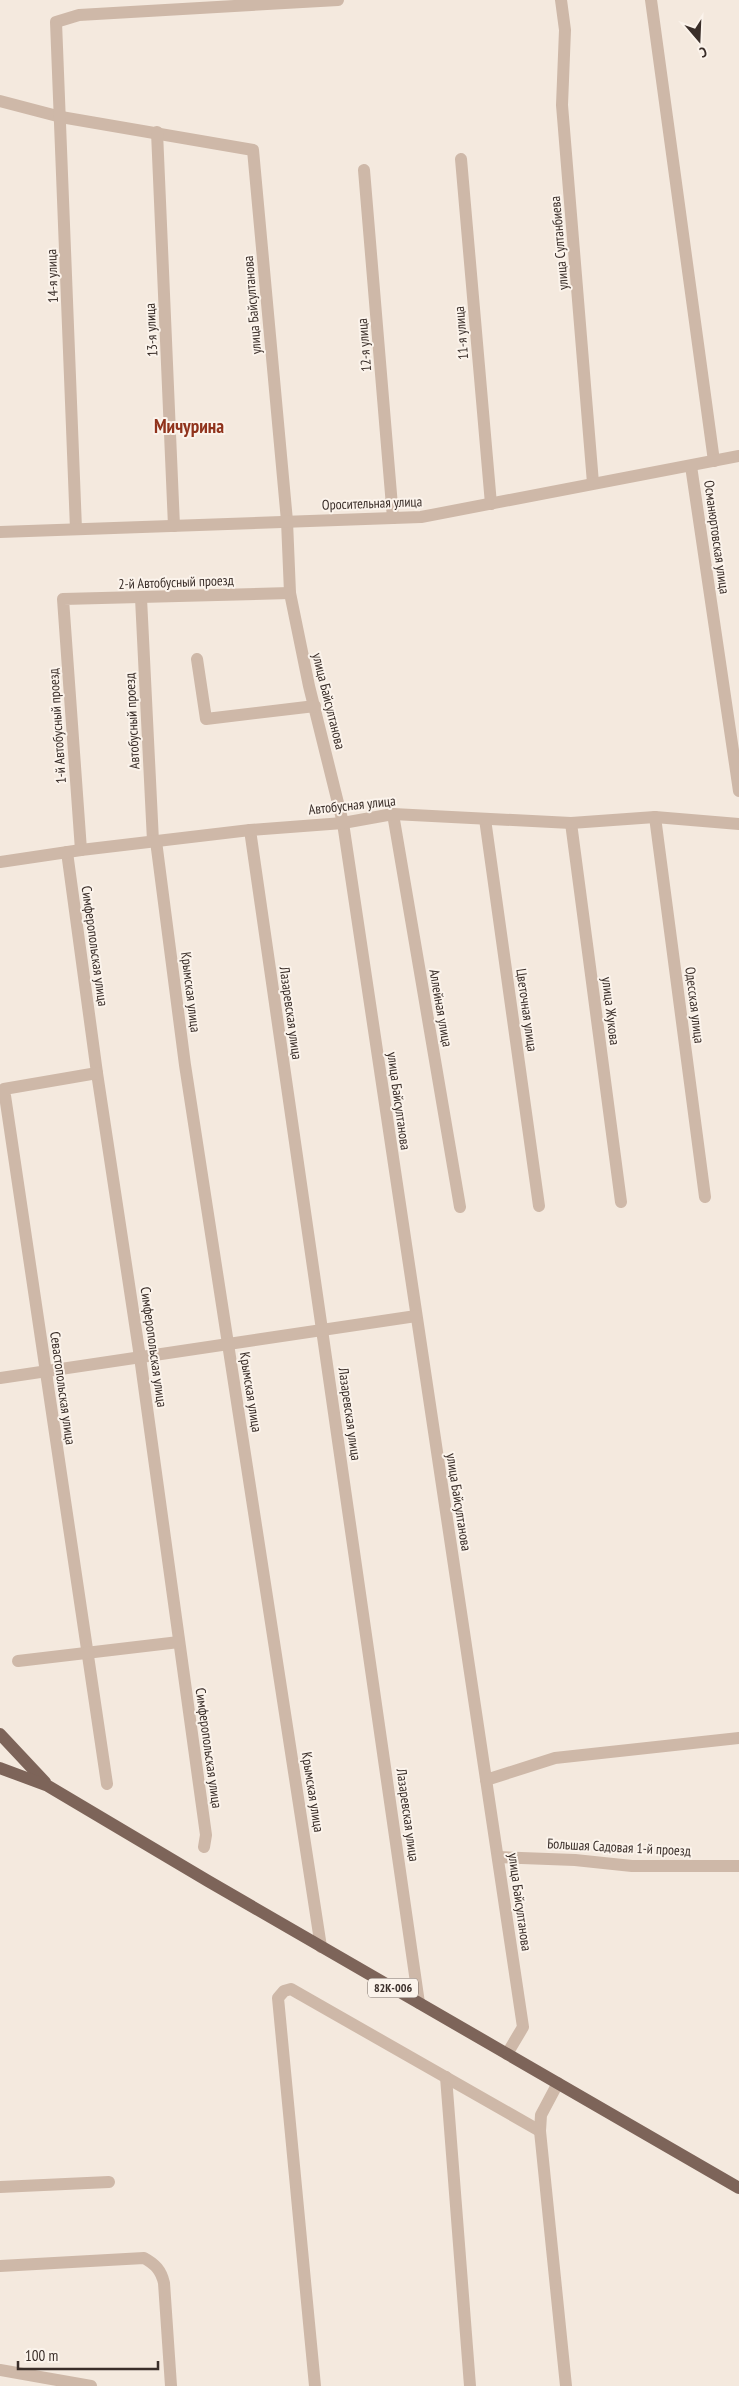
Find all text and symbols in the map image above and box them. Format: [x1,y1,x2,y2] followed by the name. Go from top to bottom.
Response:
[674,15,724,65] north arrow
[697,43,709,62] text: С
[546,195,572,291] street label: улица Султанбиева
[42,249,62,303] street label: 14-я улица
[239,255,265,355] street label: улица Байсултанова
[141,303,161,357] street label: 13-я улица
[450,305,472,361] street label: 11-я улица
[353,317,375,373] street label: 12-я улица
[154,414,224,438] district label: Мичурина
[700,479,734,595] street label: Османюртовская улица
[321,492,423,514] street label: Оросительная улица
[118,571,234,593] street label: 2-й Автобусный проезд
[308,651,350,751] street label: улица Байсултанова
[44,668,70,784] street label: 1-й Автобусный проезд
[120,672,144,770] street label: Автобусный проезд
[308,791,396,819] street label: Автобусная улица
[78,885,112,1007] street label: Симферопольская улица
[177,951,205,1033] street label: Крымская улица
[275,964,306,1061] street label: Лазаревская улица
[681,966,709,1044] street label: Одесская улица
[512,967,542,1053] street label: Цветочная улица
[425,968,457,1048] street label: Аллейная улица
[598,976,624,1046] street label: улица Жукова
[383,1051,415,1151] street label: улица Байсултанова
[137,1286,171,1408] street label: Симферопольская улица
[46,1330,80,1446] street label: Севастопольская улица
[236,1351,266,1433] street label: Крымская улица
[334,1365,365,1462] street label: Лазаревская улица
[442,1452,476,1552] street label: улица Байсултанова
[192,1687,226,1809] street label: Симферопольская улица
[298,1751,328,1833] street label: Крымская улица
[392,1766,423,1863] street label: Лазаревская улица
[547,1834,691,1860] street label: Большая Садовая 1-й проезд
[504,1852,536,1952] street label: улица Байсултанова
[368,1979,418,1998] road number: 82К-006
[18,2338,158,2370] scale bar
[25,2346,58,2365] text: 100 m

